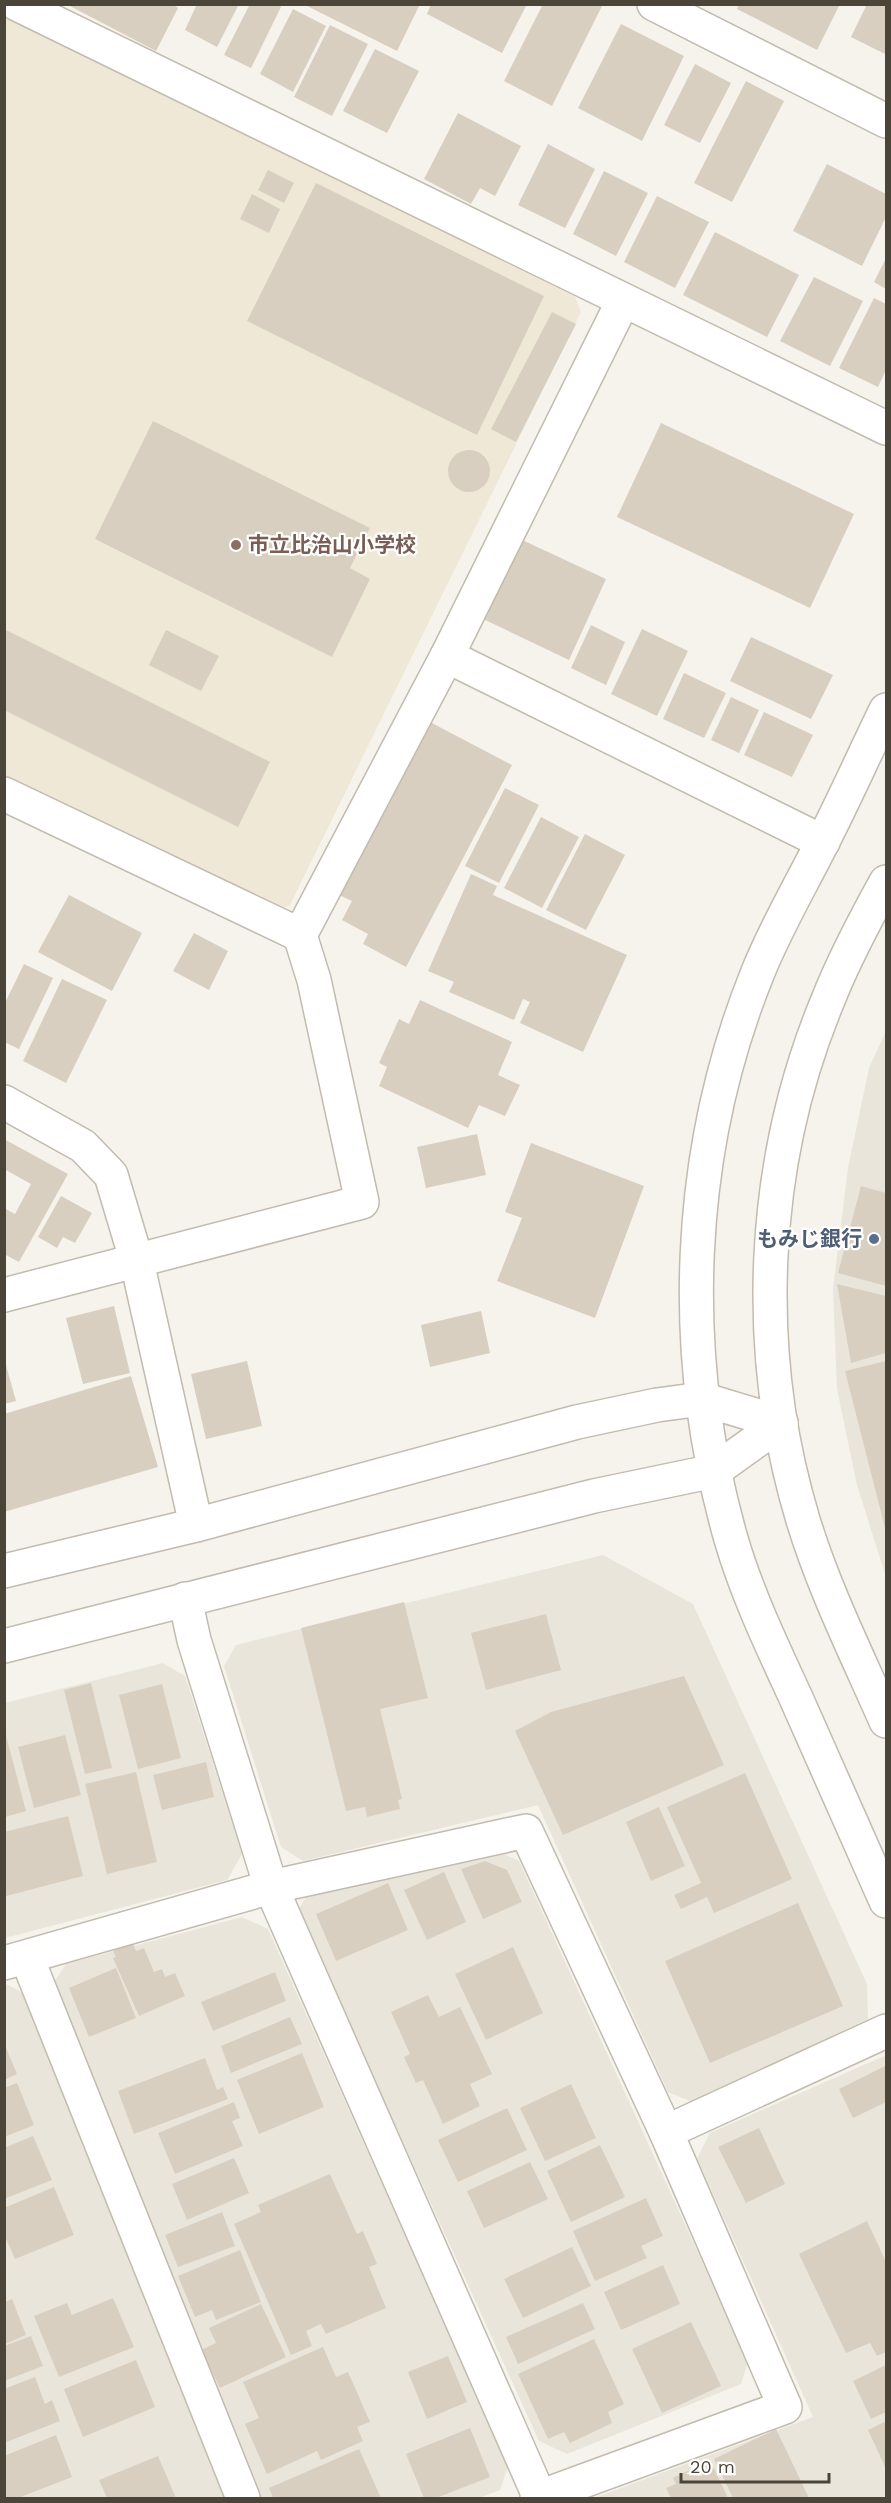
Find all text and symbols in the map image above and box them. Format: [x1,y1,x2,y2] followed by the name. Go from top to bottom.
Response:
[248,532,416,557] place label: 市立比治山小学校
[229,538,243,552] marker: 市立比治山小学校
[757,1226,862,1251] place label: もみじ銀行
[867,1232,881,1246] marker: もみじ銀行
[681,2446,830,2484] scale bar
[690,2456,735,2477] text: 20 m

